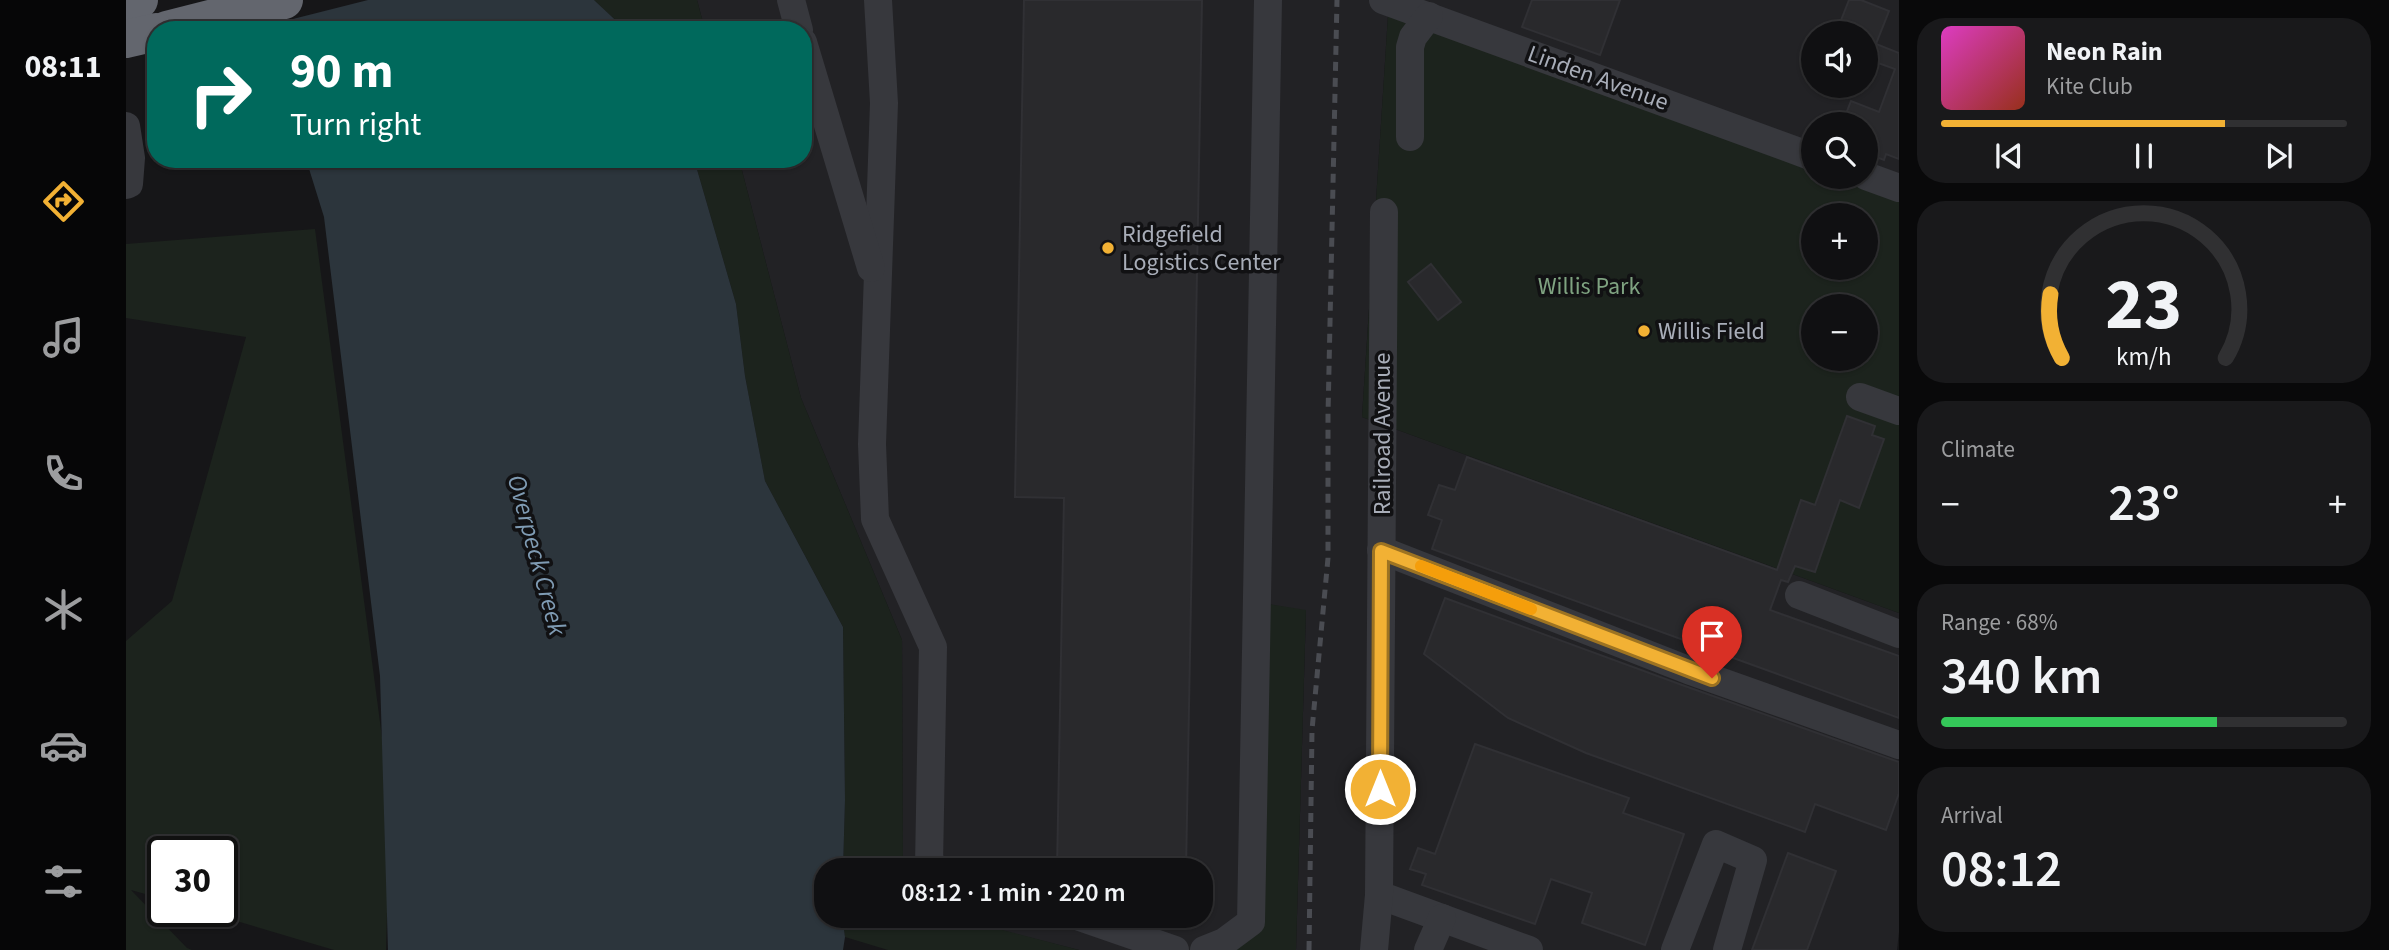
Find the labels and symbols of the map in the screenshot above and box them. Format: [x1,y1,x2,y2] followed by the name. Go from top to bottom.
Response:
[1523,36,1673,120] street label: Linden Avenue
[1122,217,1281,280] place label: Ridgefield Logistics Center
[1100,240,1116,256] marker: Ridgefield Logistics Center
[1538,269,1640,304] park label: Willis Park
[1658,314,1765,349] place label: Willis Field
[1636,323,1652,339] marker: Willis Field
[1365,353,1400,515] street label: Railroad Avenue
[498,471,576,640] water label: Overpeck Creek
[1682,606,1742,678] pin
[1343,752,1417,826] position arrow
[147,836,238,927] speed limit sign: 30

